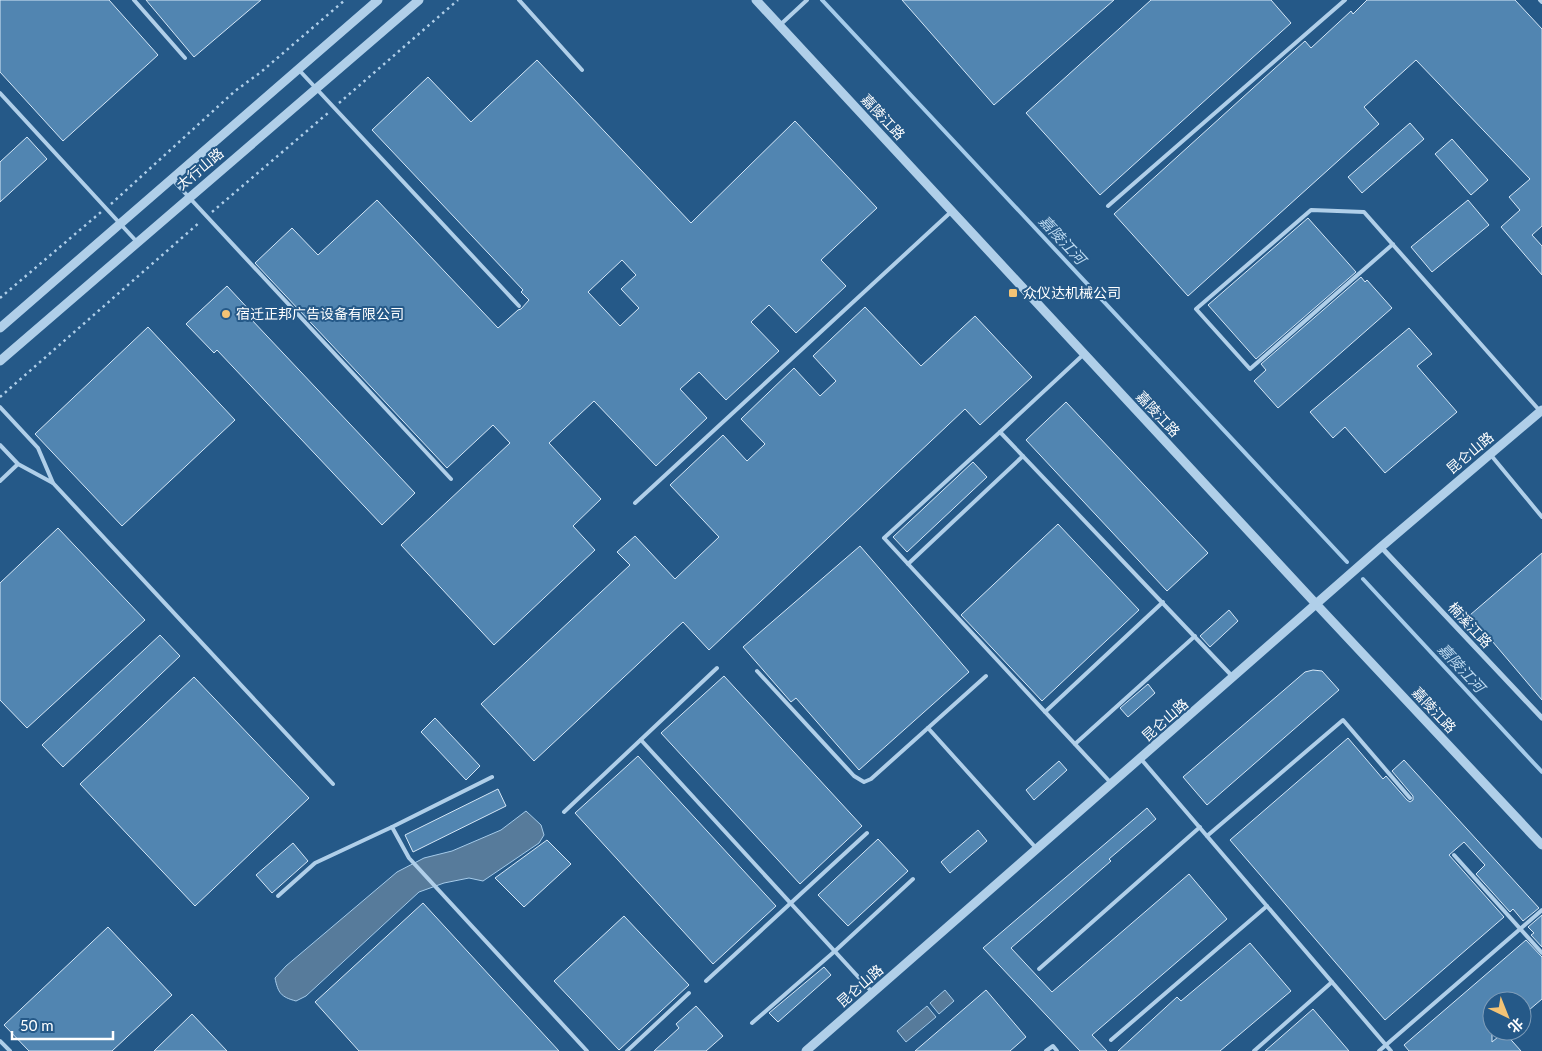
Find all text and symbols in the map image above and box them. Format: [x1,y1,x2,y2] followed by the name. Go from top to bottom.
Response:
[858,90,909,143] street label: 嘉陵江路
[173,144,227,193] street label: 太行山路
[1036,211,1092,270] water label: 嘉陵江河
[1023,284,1121,301] place label: 众仪达机械公司
[1007,287,1019,299] marker: 众仪达机械公司
[236,305,404,322] place label: 宿迁正邦广告设备有限公司
[220,308,232,320] marker: 宿迁正邦广告设备有限公司
[1133,387,1184,440] street label: 嘉陵江路
[1443,428,1497,477] street label: 昆仑山路
[1445,598,1496,651] street label: 楠溪江路
[1435,639,1491,698] water label: 嘉陵江河
[1409,683,1460,736] street label: 嘉陵江路
[1138,695,1191,744] street label: 昆仑山路
[833,961,886,1010] street label: 昆仑山路
[1482,991,1532,1041] north arrow
[12,1008,114,1040] scale bar
[1505,1015,1527,1037] text: 北
[20,1016,54,1034] text: 50 m

